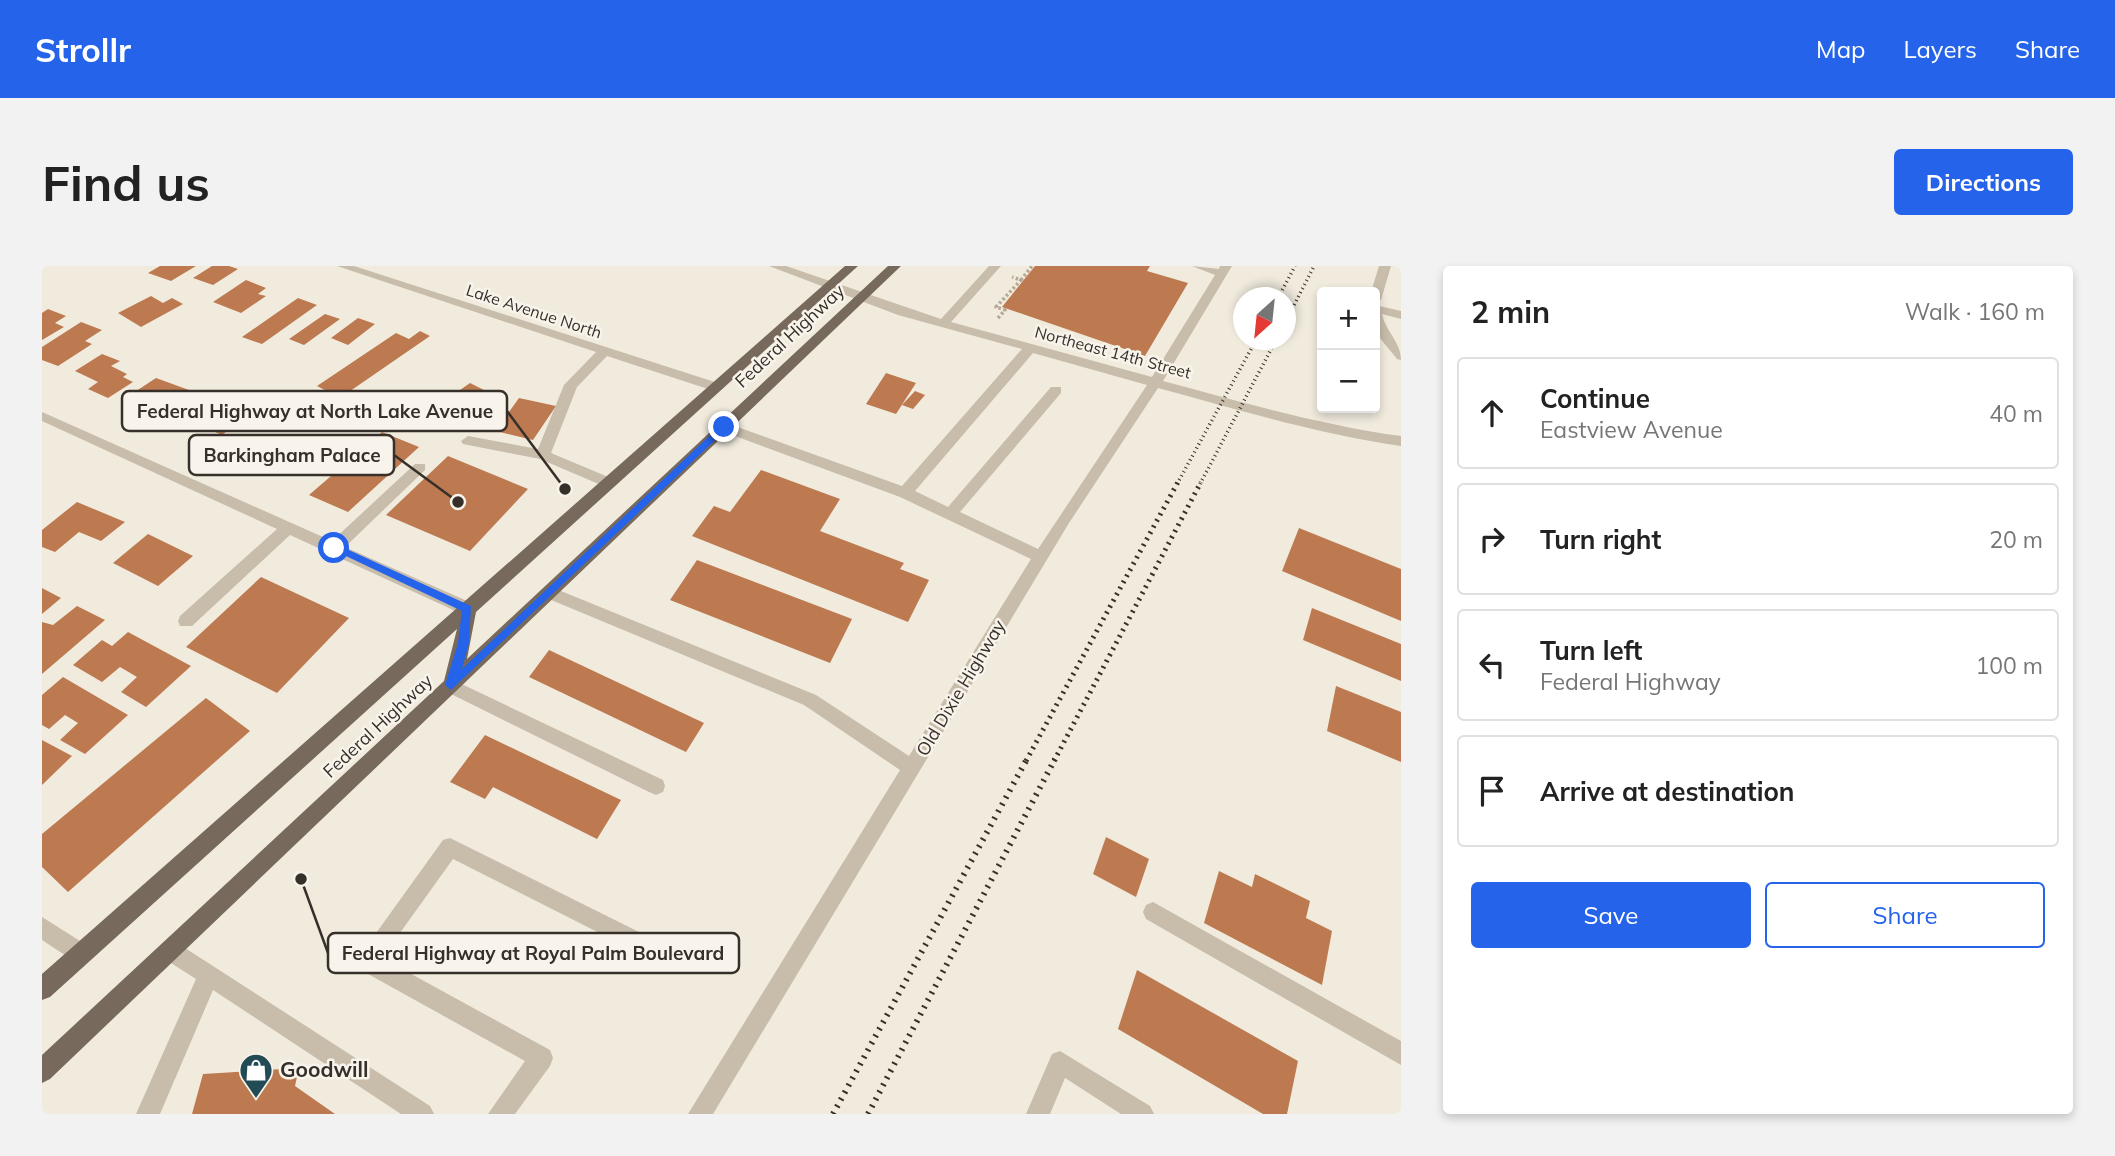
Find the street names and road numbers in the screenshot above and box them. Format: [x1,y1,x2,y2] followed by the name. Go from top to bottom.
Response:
[730,279,850,392] street label: Federal Highway
[464,280,604,342] street label: Lake Avenue North
[1033,322,1194,383] street label: Northeast 14th Street
[911,615,1011,760] street label: Old Dixie Highway
[318,669,438,782] street label: Federal Highway

